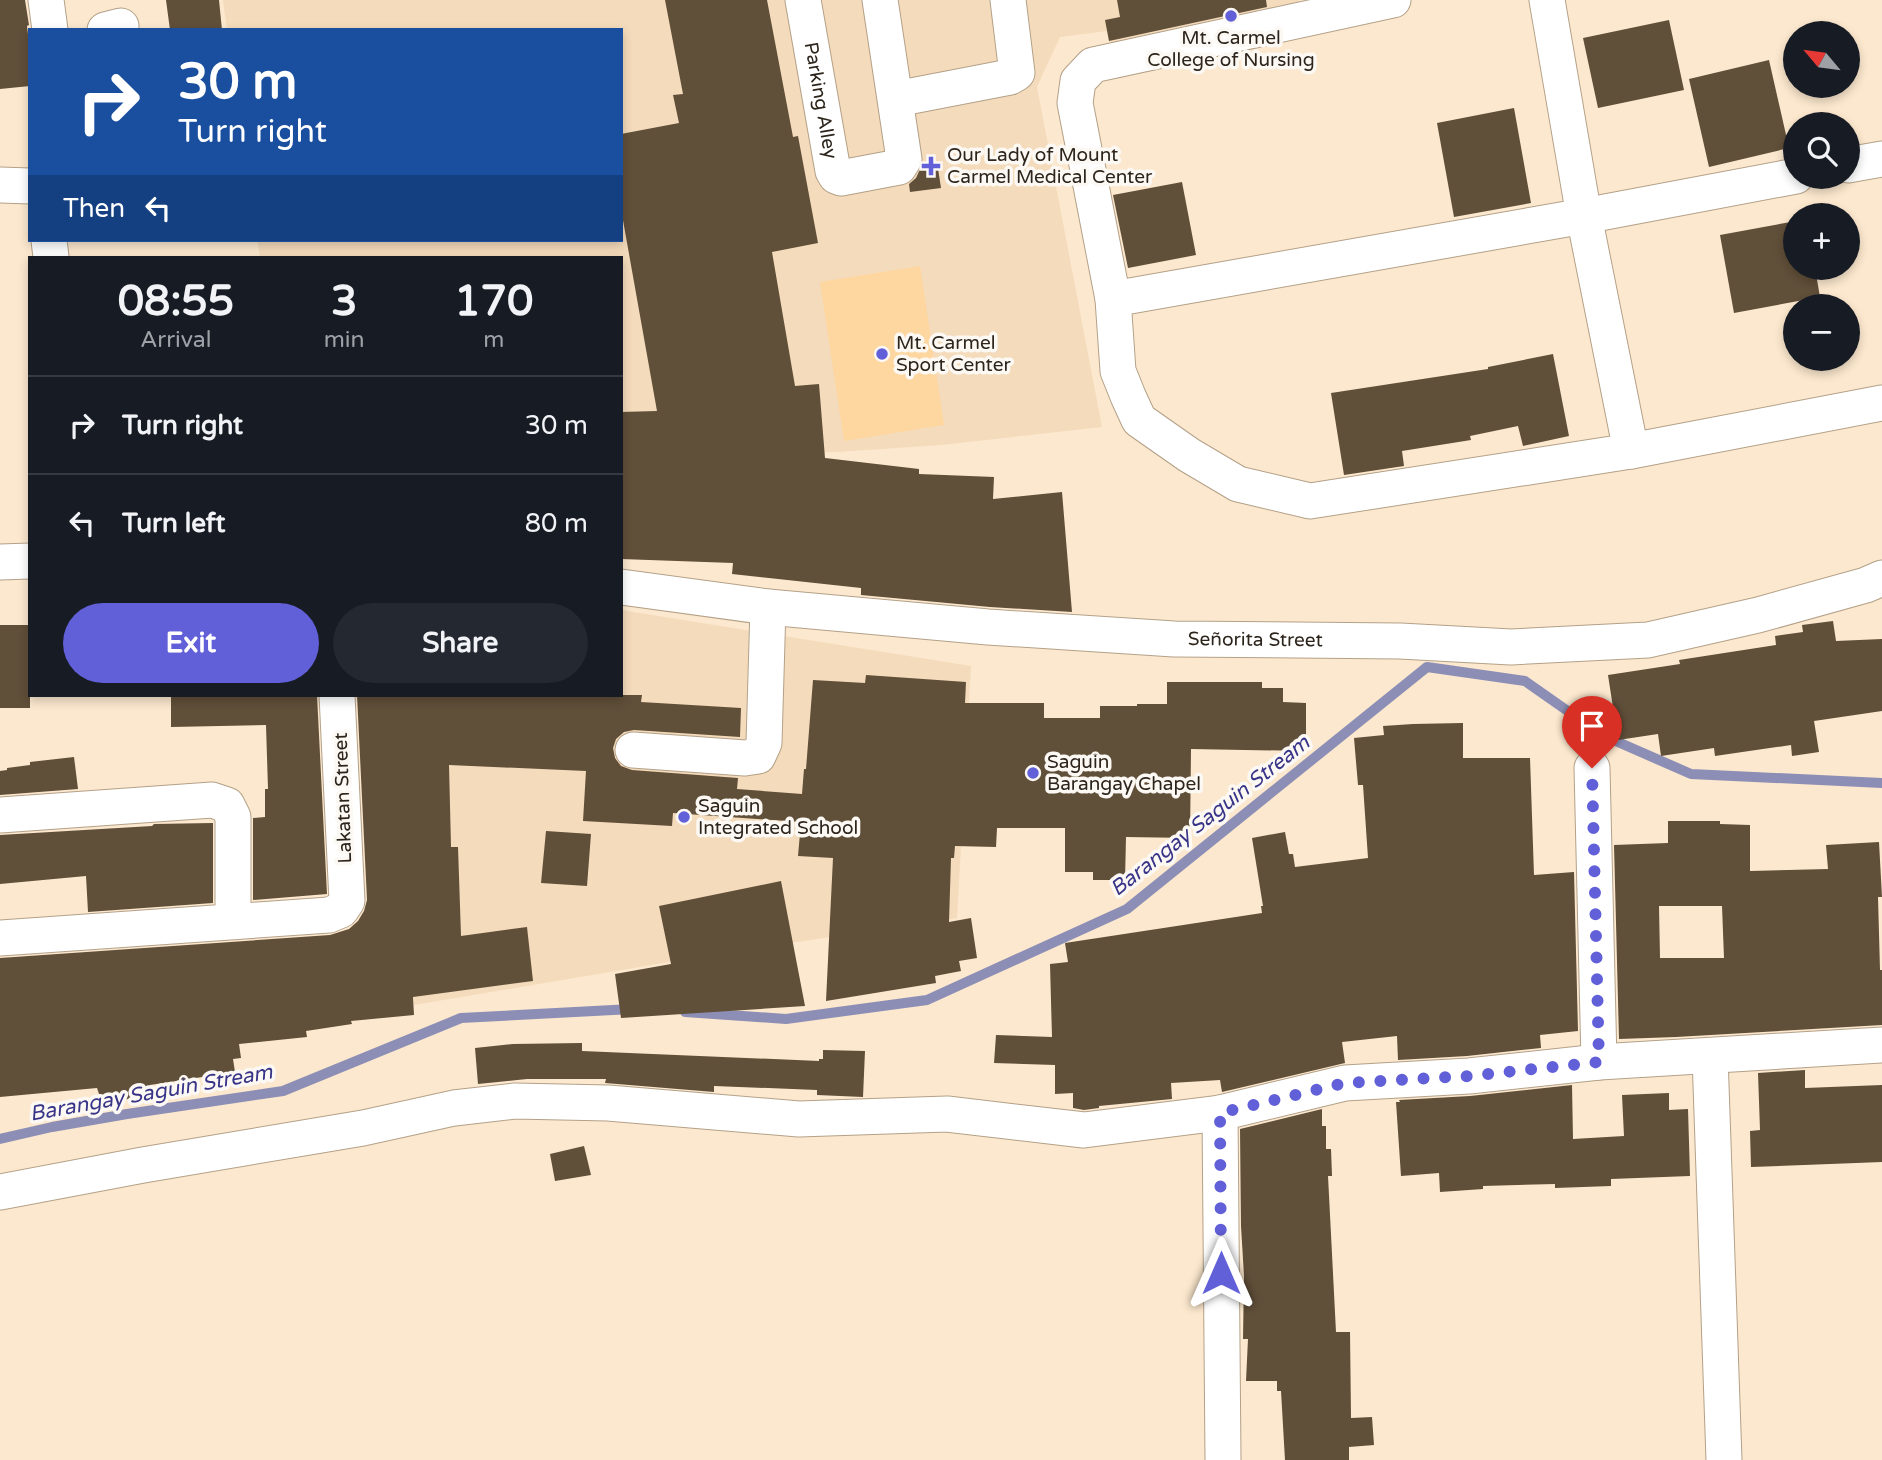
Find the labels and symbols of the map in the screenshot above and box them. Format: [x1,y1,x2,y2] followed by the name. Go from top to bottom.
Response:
[1223,8,1239,24] marker: Mt. Carmel College of Nursing
[1783,21,1860,98] north arrow
[1147,27,1315,71] place label: Mt. Carmel College of Nursing
[800,40,842,161] street label: Parking Alley
[947,144,1153,188] place label: Our Lady of Mount Carmel Medical Center
[921,156,941,176] marker: Our Lady of Mount Carmel Medical Center
[896,332,1011,376] place label: Mt. Carmel Sport Center
[874,346,890,362] marker: Mt. Carmel Sport Center
[1188,628,1323,651] street label: Señorita Street
[1562,696,1622,768] pin
[1105,730,1315,902] water label: Barangay Saguin Stream
[330,732,356,864] street label: Lakatan Street
[1047,751,1201,795] place label: Saguin Barangay Chapel
[1025,765,1041,781] marker: Saguin Barangay Chapel
[698,795,858,839] place label: Saguin Integrated School
[676,809,692,825] marker: Saguin Integrated School
[28,1059,275,1127] water label: Barangay Saguin Stream
[1184,1236,1258,1310] position arrow

